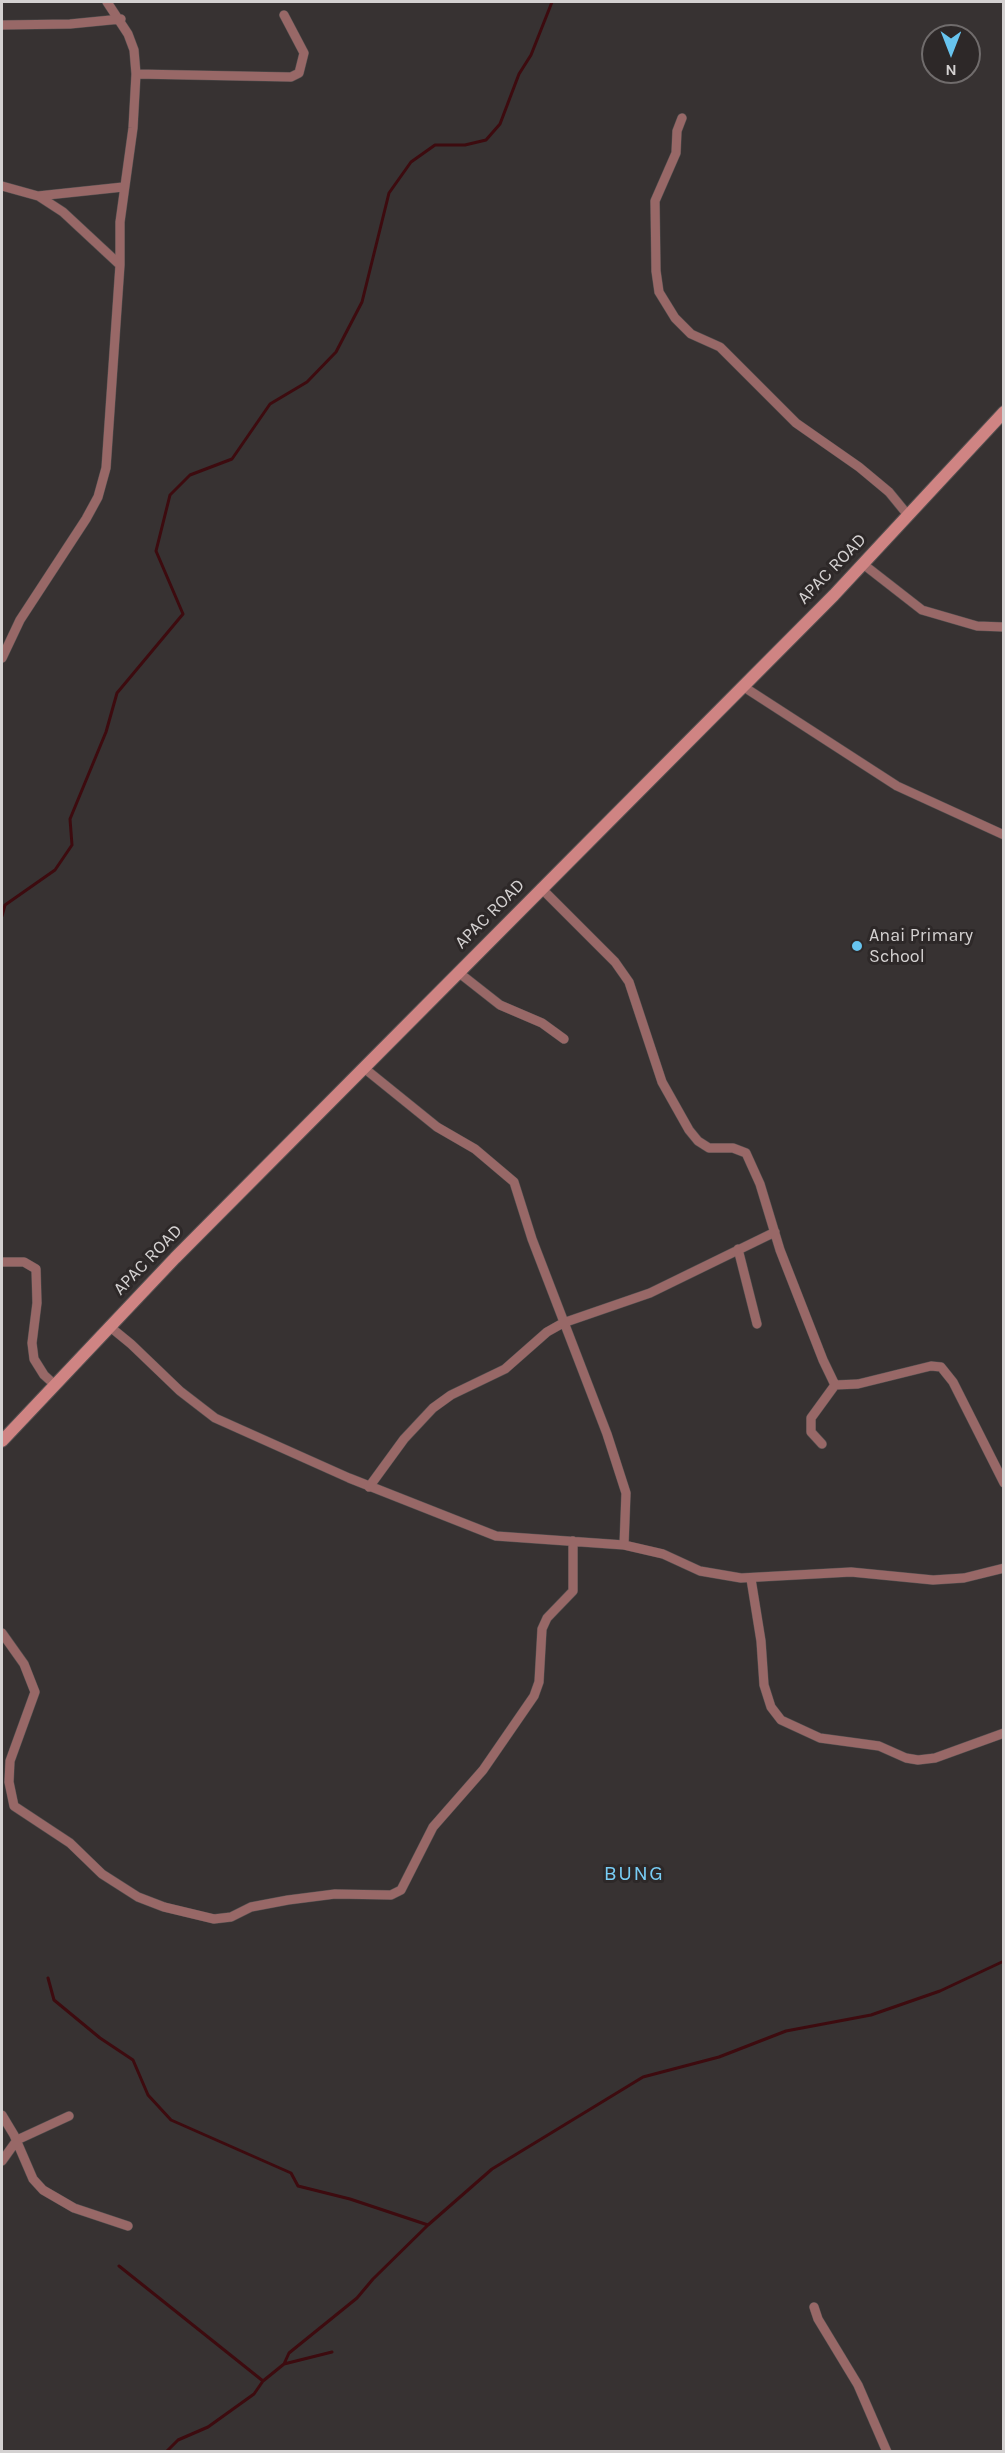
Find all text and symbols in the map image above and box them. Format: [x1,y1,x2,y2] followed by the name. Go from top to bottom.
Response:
[921,24,981,84] north arrow
[945,61,957,80] text: N
[793,529,871,609] street label: APAC ROAD
[451,875,529,953] street label: APAC ROAD
[869,925,973,968] place label: Anai Primary School
[850,939,864,953] marker: Anai Primary School
[109,1220,187,1300] street label: APAC ROAD
[604,1861,664,1887] district label: BUNG

